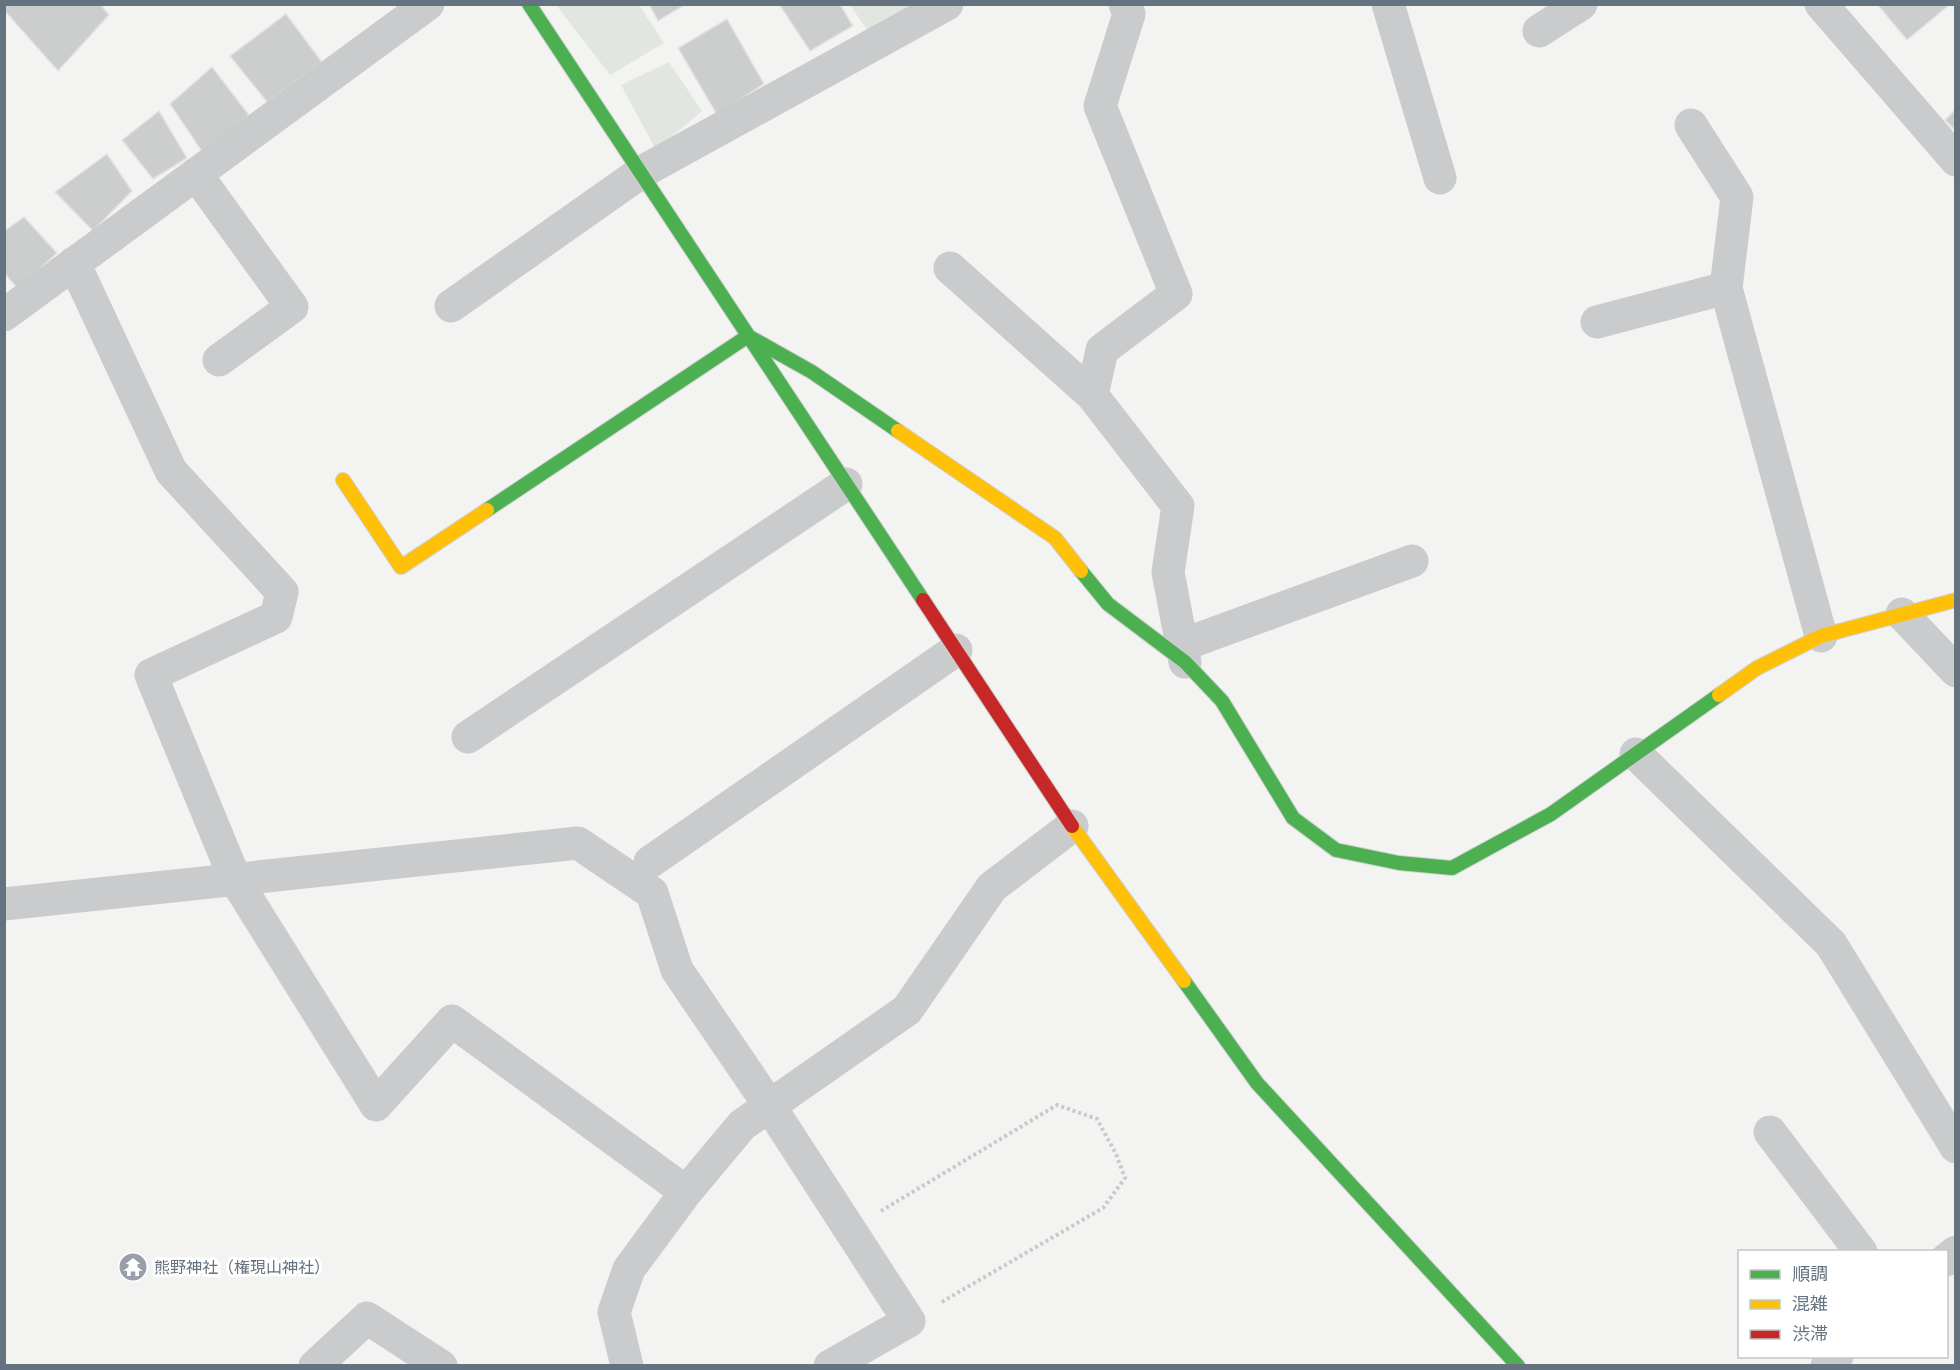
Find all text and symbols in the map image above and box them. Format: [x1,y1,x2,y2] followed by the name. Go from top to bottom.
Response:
[1738,1250,1948,1358] legend
[117,1251,149,1283] temple icon: 熊野神社（権現山神社）
[154,1256,330,1278] place label: 熊野神社（権現山神社）
[1792,1261,1828,1286] text: 順調
[1792,1291,1828,1316] text: 混雑
[1792,1321,1828,1346] text: 渋滞

